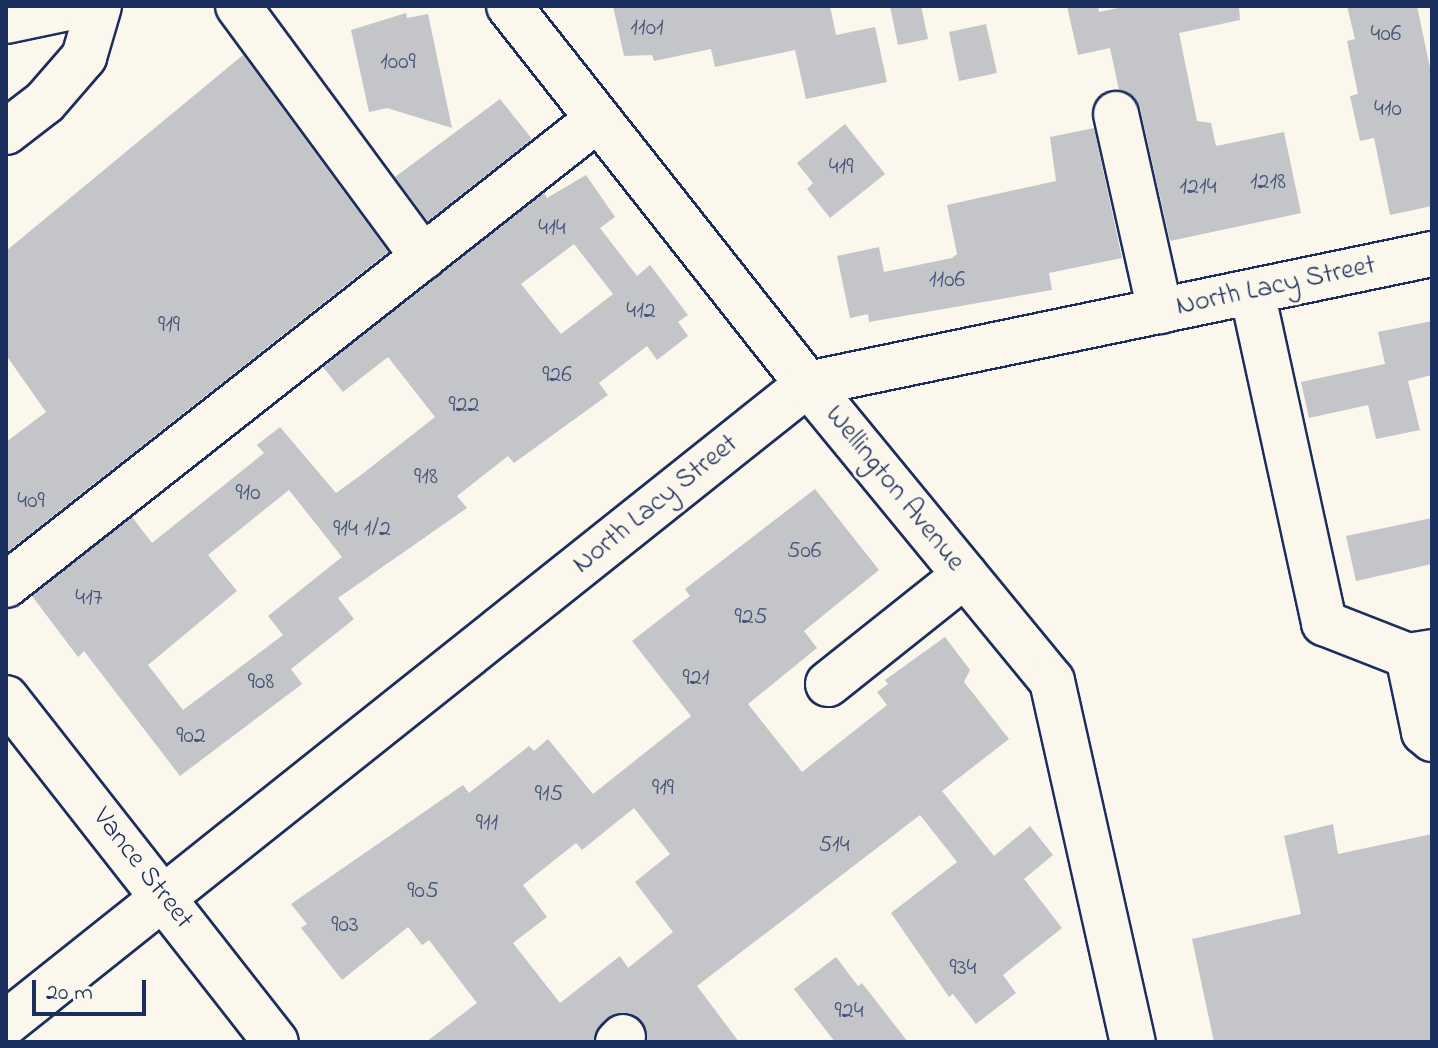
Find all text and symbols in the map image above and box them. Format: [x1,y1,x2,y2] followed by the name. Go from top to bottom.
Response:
[630,15,664,43] house number: 1101
[1371,21,1401,49] house number: 406
[380,49,416,77] house number: 1009
[1374,96,1402,124] house number: 410
[829,154,853,182] house number: 419
[1250,169,1286,197] house number: 1218
[1179,174,1217,202] house number: 1214
[538,215,566,243] house number: 414
[1173,249,1379,325] street label: North Lacy Street
[929,267,965,295] house number: 1106
[626,298,656,326] house number: 412
[158,312,180,340] house number: 919
[542,362,572,390] house number: 926
[448,392,480,420] house number: 922
[817,399,971,579] street label: Wellington Avenue
[567,428,745,582] street label: North Lacy Street
[414,464,438,492] house number: 918
[235,480,261,508] house number: 910
[17,488,45,516] house number: 409
[333,516,391,544] house number: 914 1/2
[787,538,821,566] house number: 506
[75,585,103,613] house number: 417
[735,604,767,632] house number: 925
[683,665,709,693] house number: 921
[248,669,274,697] house number: 908
[176,723,206,751] house number: 902
[652,775,674,803] house number: 919
[535,781,563,809] house number: 915
[84,802,200,936] street label: Vance Street
[476,810,498,838] house number: 911
[818,832,850,860] house number: 514
[407,878,439,906] house number: 905
[331,912,359,940] house number: 903
[949,955,977,983] house number: 934
[36,964,150,1014] scale bar
[46,976,93,1011] text: 20 m
[834,998,864,1026] house number: 924

